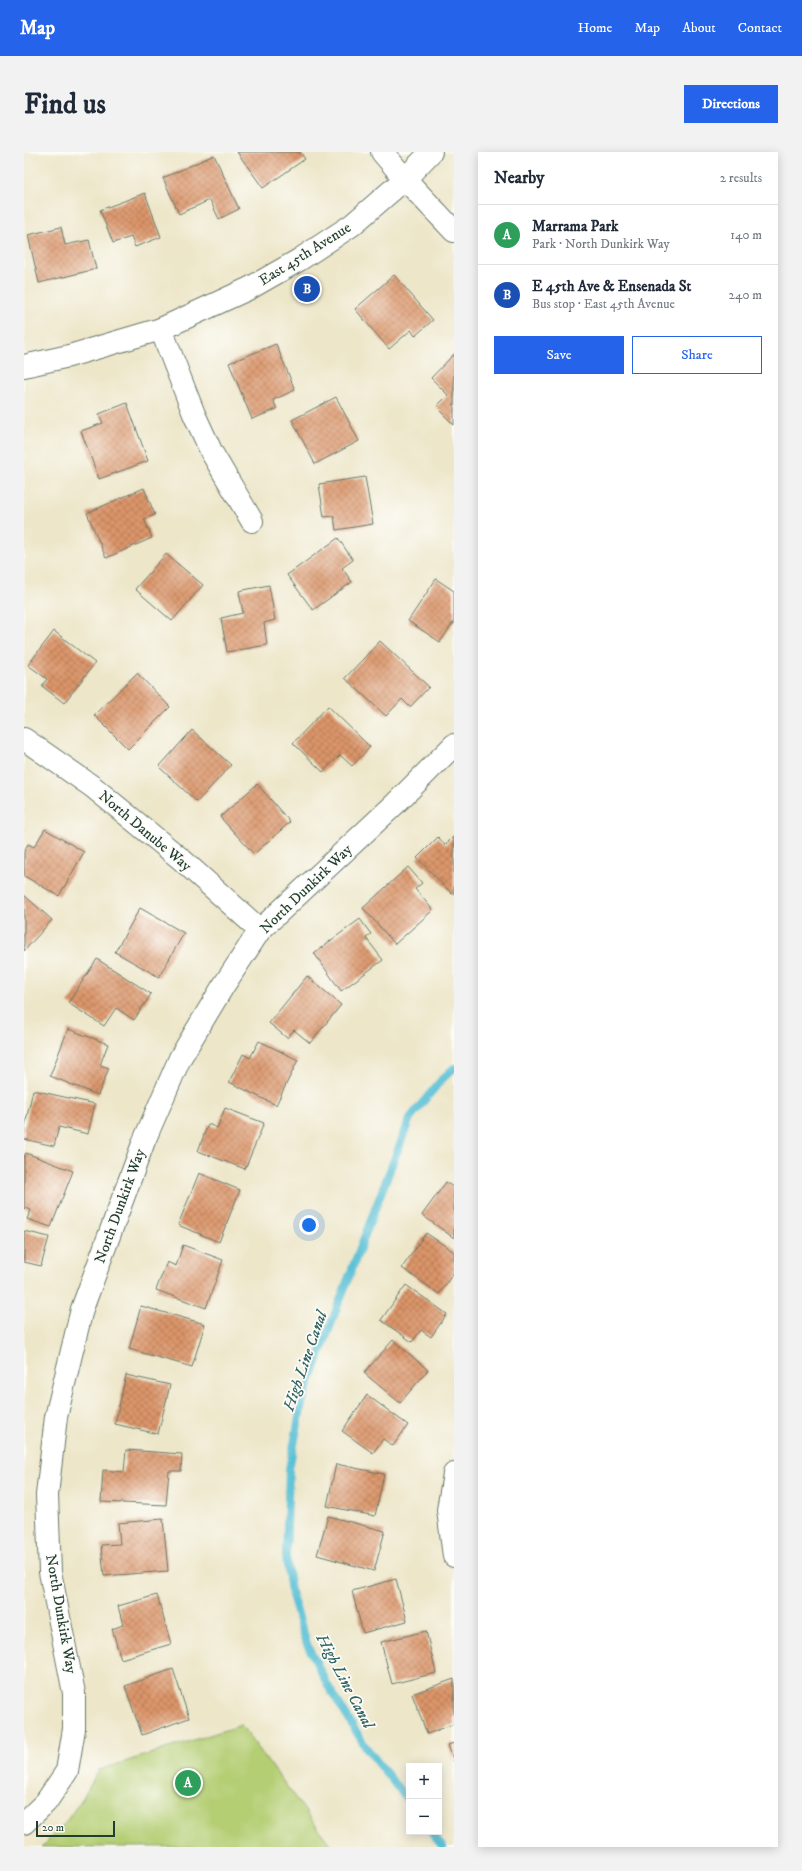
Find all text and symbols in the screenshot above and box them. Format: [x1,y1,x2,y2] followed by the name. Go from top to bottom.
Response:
[20,17,55,40] text: Map
[578,19,612,37] text: Home
[634,19,660,37] text: Map
[682,19,716,37] text: About
[738,19,782,37] text: Contact
[684,85,778,123] button: Directions
[24,87,106,122] text: Find us
[494,167,544,189] text: Nearby
[720,170,762,186] text: 2 results
[532,217,619,236] text: Marrama Park
[255,218,355,290] street label: East 45th Avenue
[503,227,511,243] text: A
[730,227,762,243] text: 140 m
[532,236,670,252] text: Park · North Dunkirk Way
[294,274,320,304] pin: B
[532,277,691,296] text: E 45th Ave & Ensenada St
[503,287,511,303] text: B
[729,287,762,303] text: 240 m
[532,296,675,312] text: Bus stop · East 45th Avenue
[494,336,624,374] button: Save
[632,336,762,374] button: Share
[94,786,196,876] street label: North Danube Way
[256,840,357,938] street label: North Dunkirk Way
[90,1145,150,1266] street label: North Dunkirk Way
[299,1215,319,1235] your location
[278,1307,332,1415] water label: High Line Canal
[41,1553,81,1676] street label: North Dunkirk Way
[311,1629,379,1733] water label: High Line Canal
[406,1763,442,1835] map controls
[406,1763,442,1799] button: +
[175,1768,201,1798] pin: A
[406,1799,442,1835] button: −
[36,1819,115,1838] scale bar
[42,1821,64,1835] text: 20 m

